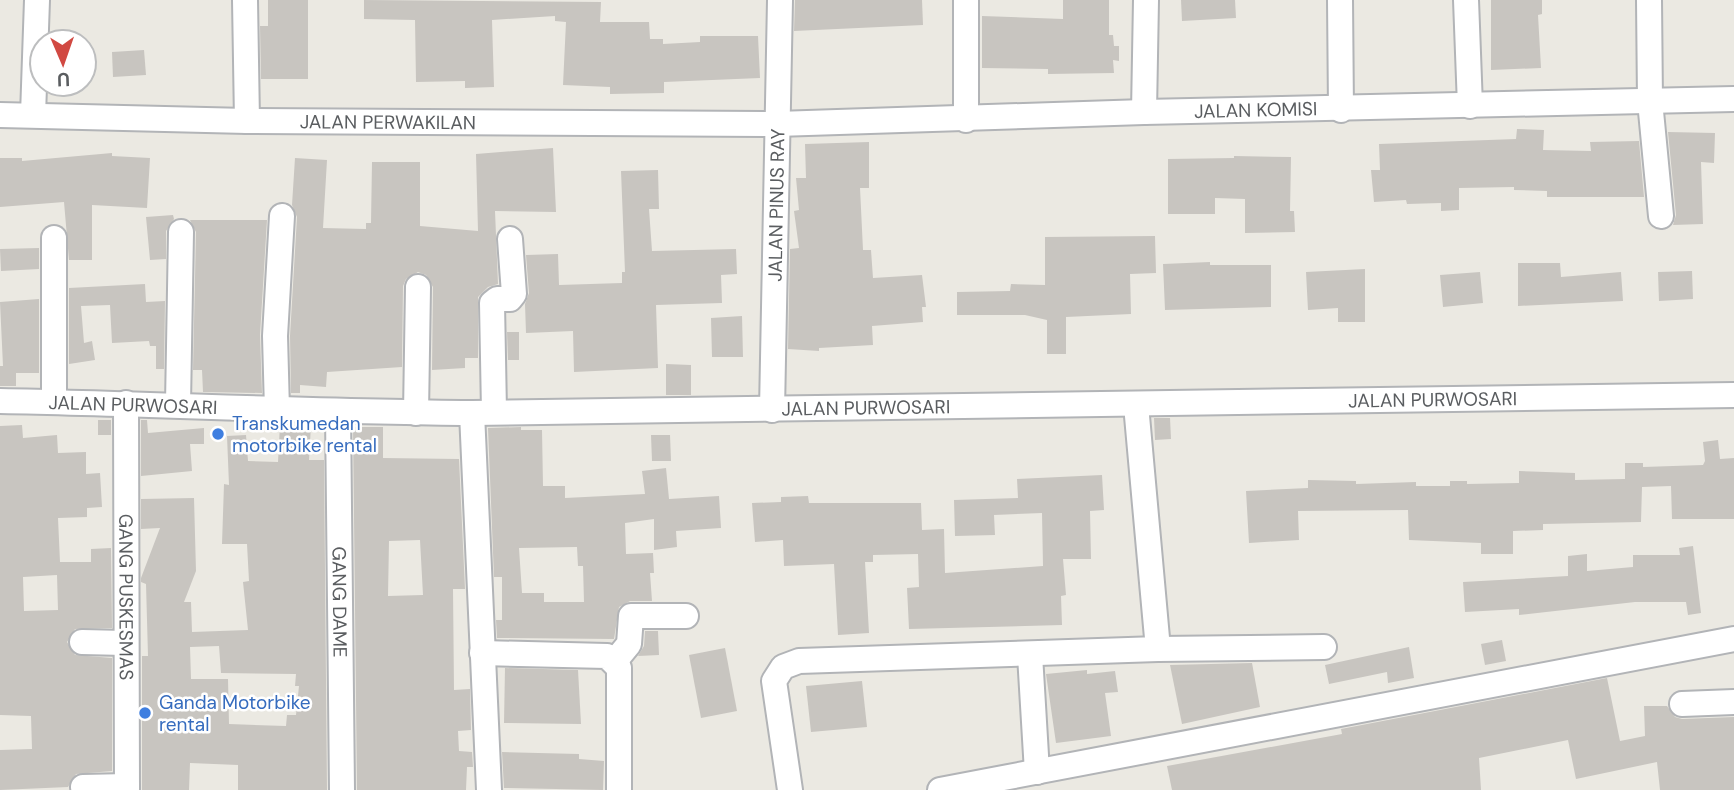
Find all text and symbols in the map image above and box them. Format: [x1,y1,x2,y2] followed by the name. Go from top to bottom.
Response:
[28,28,98,98] north arrow
[57,67,71,92] text: U
[1194,96,1318,124] street label: JALAN KOMISI
[300,109,476,135] street label: JALAN PERWAKILAN
[763,128,790,282] street label: JALAN PINUS RAY
[1348,386,1517,414] street label: JALAN PURWOSARI
[48,390,218,420] street label: JALAN PURWOSARI
[781,394,950,422] street label: JALAN PURWOSARI
[232,411,377,458] place label: Transkumedan motorbike rental
[210,426,226,442] marker: Transkumedan motorbike rental
[113,514,139,680] street label: GANG PUSKESMAS
[326,546,353,658] street label: GANG DAME
[159,690,310,737] place label: Ganda Motorbike rental
[137,705,153,721] marker: Ganda Motorbike rental

